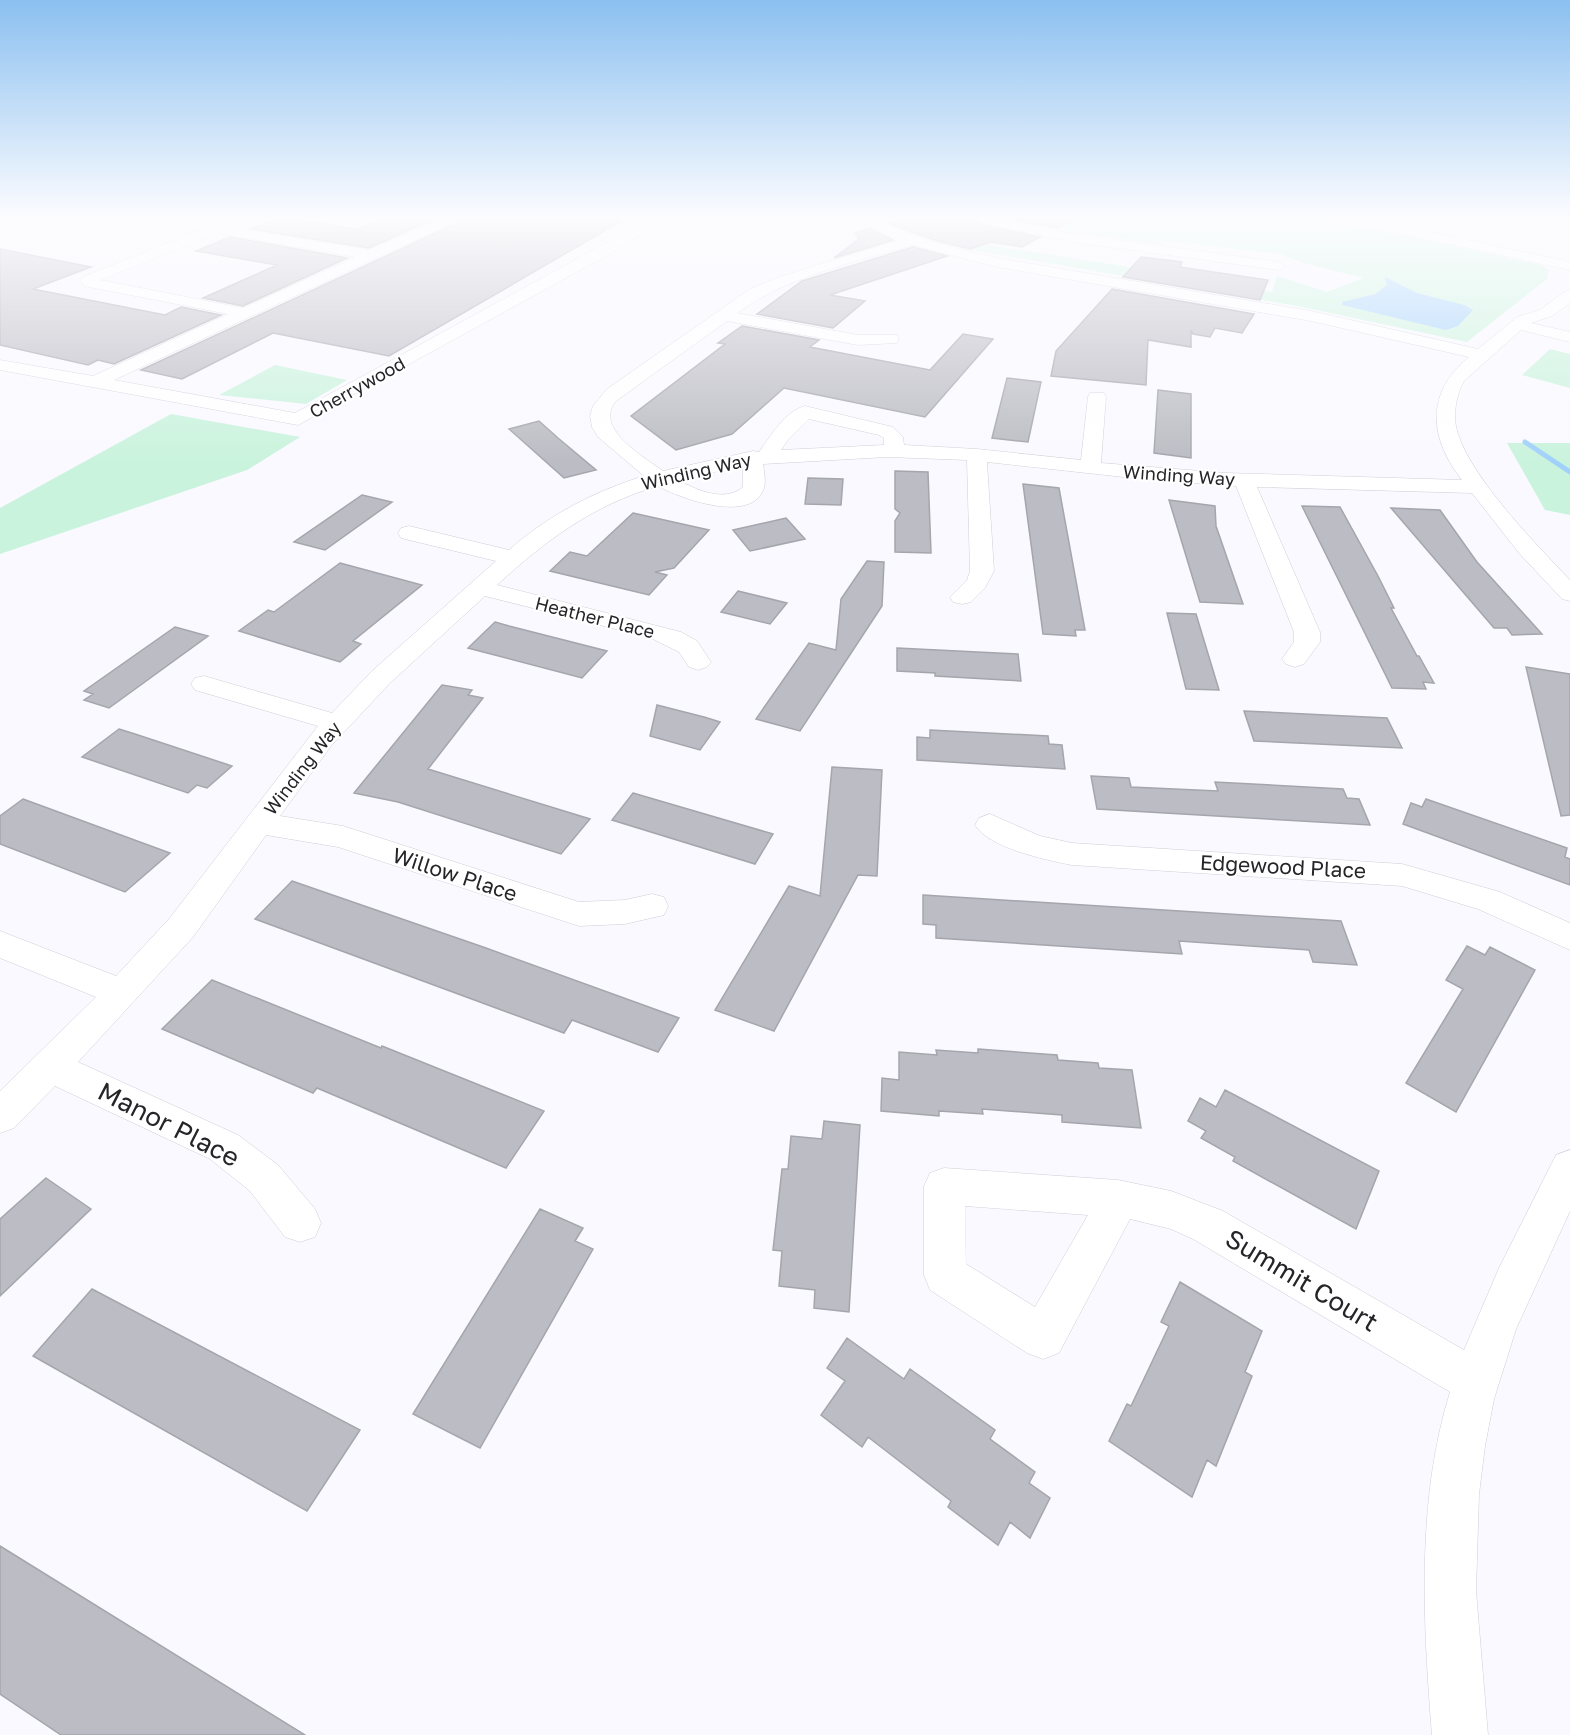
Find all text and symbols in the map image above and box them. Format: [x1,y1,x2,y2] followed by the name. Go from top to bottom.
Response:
[305,352,409,422] street label: Cherrywood
[639,448,753,494] street label: Winding Way
[1122,460,1236,490] street label: Winding Way
[533,592,657,642] street label: Heather Place
[259,717,345,819] street label: Winding Way
[389,842,521,906] street label: Willow Place
[1199,849,1367,883] street label: Edgewood Place
[93,1075,245,1173] street label: Manor Place
[1220,1222,1384,1338] street label: Summit Court

